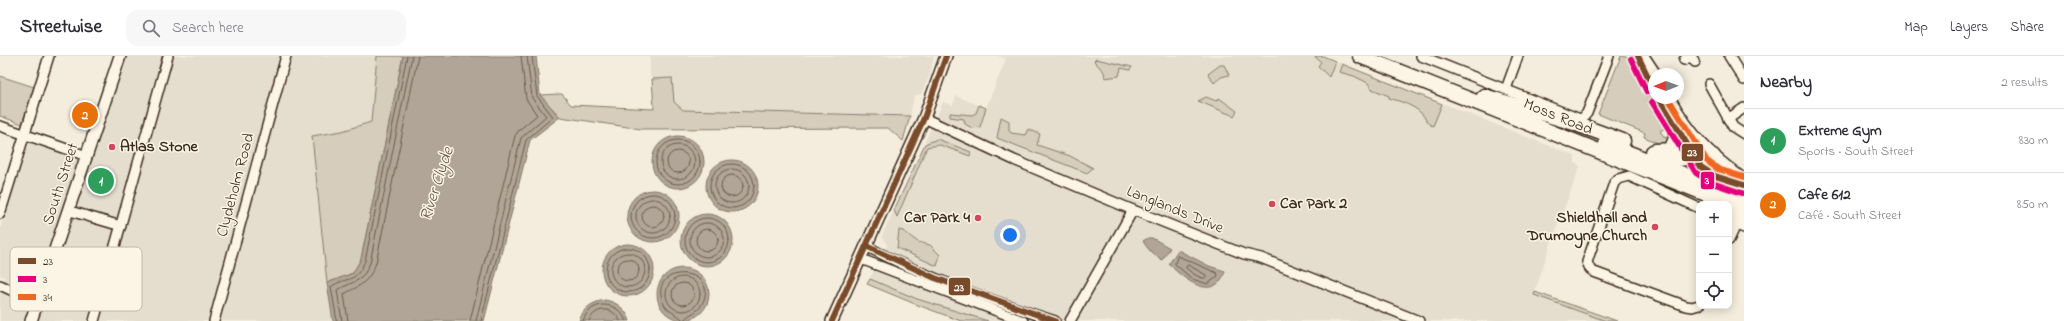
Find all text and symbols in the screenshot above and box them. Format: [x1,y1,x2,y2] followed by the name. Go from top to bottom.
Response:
[126,10,406,46] search box
[20,14,102,41] text: Streetwise
[140,17,162,39] icon: search
[172,17,244,39] text: Search here
[1904,17,1928,38] text: Map
[1950,17,1988,38] text: Layers
[2010,17,2044,38] text: Share
[1648,68,1684,104] north arrow
[1760,70,1812,95] text: Nearby
[2001,73,2048,92] text: 2 results
[1520,92,1596,142] street label: Moss Road
[72,100,98,130] pin: 2
[1798,120,1882,142] text: Extreme Gym
[211,131,261,239] street label: Clydeholm Road
[1771,131,1775,150] text: 1
[2019,131,2048,150] text: 830 m
[120,135,199,159] place label: Atlas Stone
[36,139,86,228] street label: South Street
[107,142,117,152] marker: Atlas Stone
[1798,142,1914,161] text: Sports · South Street
[413,143,462,224] water label: River Clyde
[1681,143,1704,162] line badge: 23
[1686,145,1697,161] text: 23
[88,166,114,196] pin: 1
[1700,171,1715,190] line badge: 3
[1704,173,1710,189] text: 3
[1123,180,1228,241] street label: Langlands Drive
[1798,184,1851,206] text: Cafe 612
[1280,192,1347,216] place label: Car Park 2
[1770,195,1776,214] text: 2
[2017,195,2048,214] text: 850 m
[1267,199,1277,209] marker: Car Park 2
[1696,201,1732,309] map controls
[1696,201,1732,237] button: +
[904,206,970,230] place label: Car Park 4
[1526,206,1647,249] place label: Shieldhall and Drumoyne Church
[1798,206,1902,225] text: Café · South Street
[973,213,983,223] marker: Car Park 4
[1650,222,1660,232] marker: Shieldhall and Drumoyne Church
[1000,225,1020,245] your location
[1696,237,1732,273] button: −
[10,247,142,311] legend
[43,254,53,270] text: 23
[43,272,48,288] text: 3
[1696,273,1732,309] button: locate
[948,277,971,296] line badge: 23
[953,280,964,296] text: 23
[43,290,53,306] text: 34

